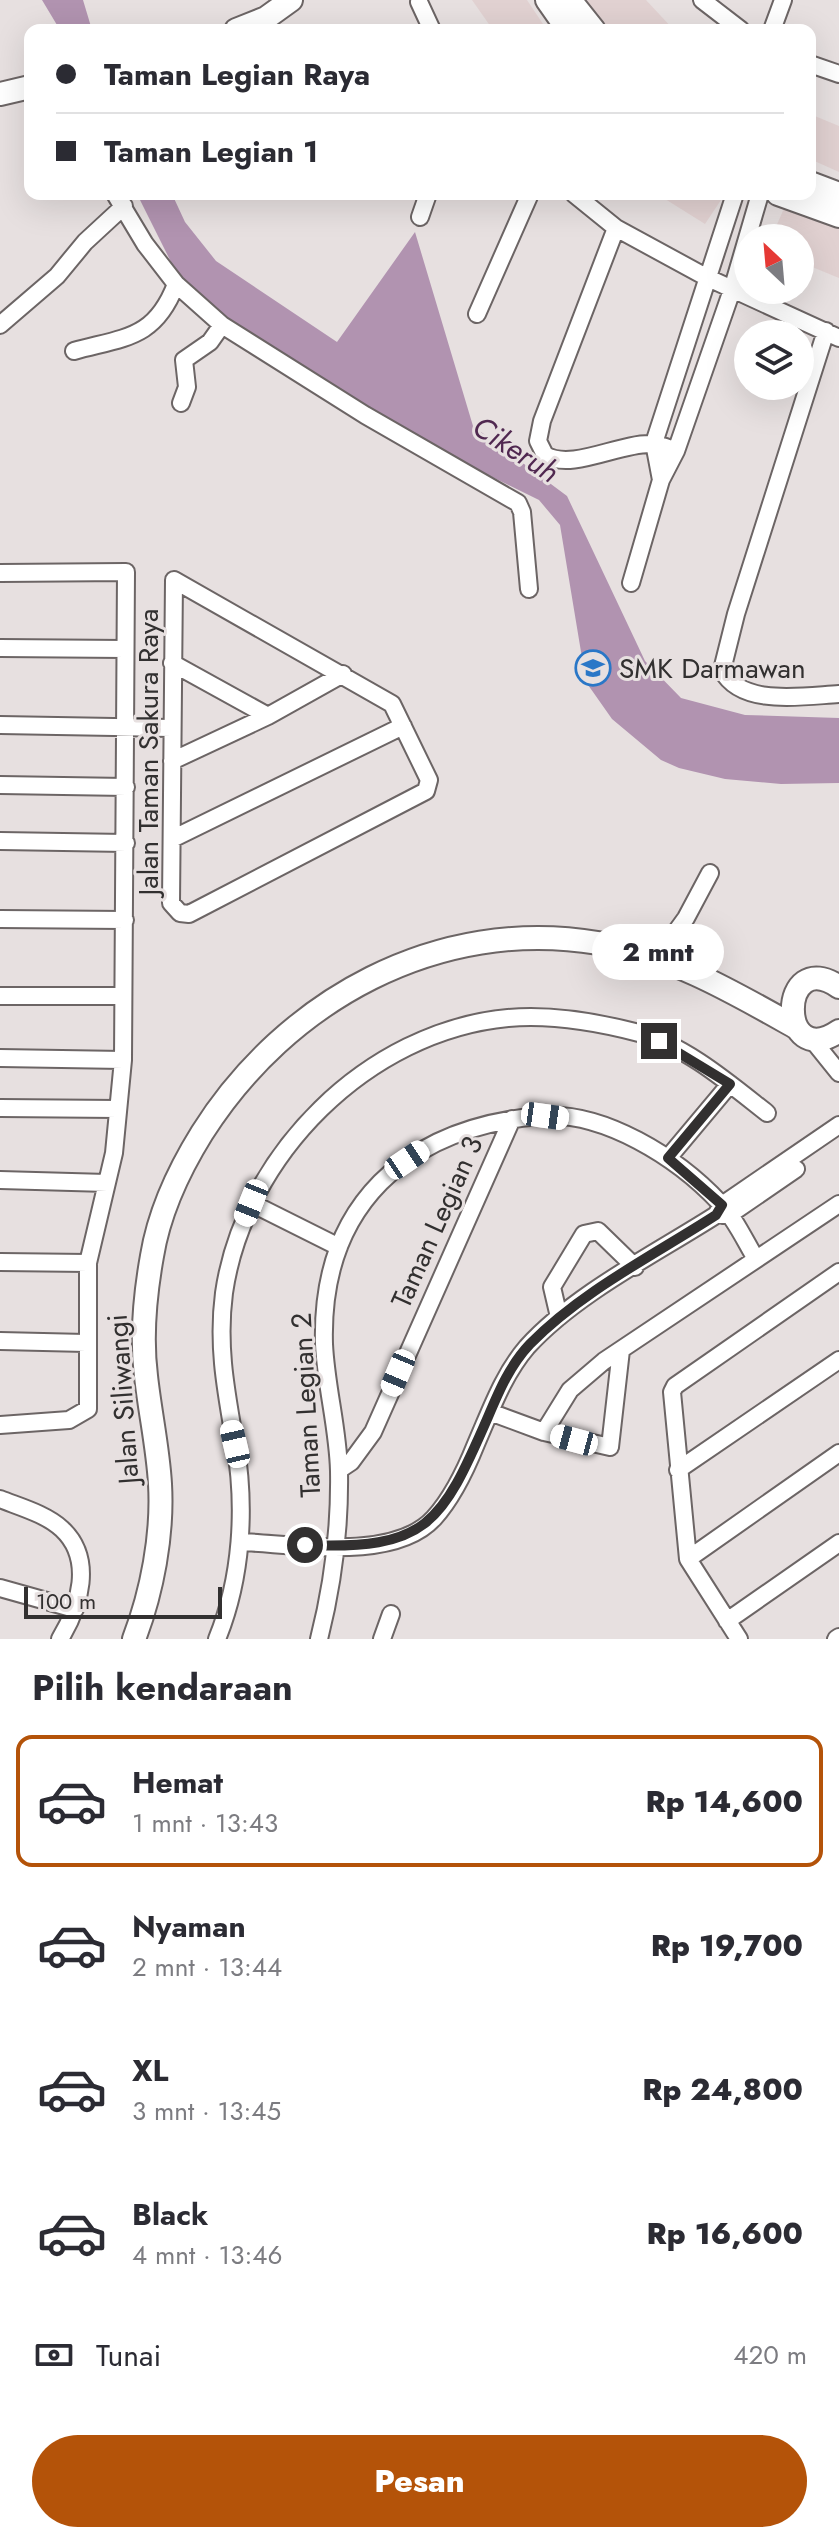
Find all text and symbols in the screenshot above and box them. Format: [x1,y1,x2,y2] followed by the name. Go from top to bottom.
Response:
[104,53,370,96] text: Taman Legian Raya
[104,130,318,173] text: Taman Legian 1
[734,224,814,304] north arrow
[734,224,814,400] map controls
[734,320,814,400] button: layers
[464,405,568,493] water label: Cikeruh
[128,608,169,900] street label: Jalan Taman Sakura Raya
[619,648,806,689] place label: SMK Darmawan
[574,649,612,687] school or university icon: SMK Darmawan
[593,925,725,981] callout: 2 mnt
[622,933,694,971] text: 2 mnt
[641,1023,677,1059] route end
[520,1101,570,1131] car
[381,1130,493,1314] street label: Taman Legian 3
[380,1137,434,1183] car
[231,1176,271,1230] car
[281,1312,331,1498] street label: Taman Legian 2
[97,1313,150,1489] street label: Jalan Siliwangi
[378,1346,418,1400] car
[218,1418,252,1470] car
[548,1422,600,1458] car
[287,1527,323,1563] route start
[24,1583,222,1619] scale bar
[36,1585,96,1617] text: 100 m
[32,1661,293,1713] text: Pilih kendaraan
[132,1761,223,1804] text: Hemat
[36,1765,108,1837] icon: car
[646,1780,803,1823] text: Rp 14,600
[132,1804,278,1842] text: 1 mnt · 13:43
[132,1905,246,1948] text: Nyaman
[36,1909,108,1981] icon: car
[651,1924,803,1967] text: Rp 19,700
[132,1948,282,1986] text: 2 mnt · 13:44
[132,2049,168,2092] text: XL
[36,2053,108,2125] icon: car
[642,2068,803,2111] text: Rp 24,800
[132,2092,281,2130] text: 3 mnt · 13:45
[132,2193,208,2236] text: Black
[36,2197,108,2269] icon: car
[647,2212,803,2255] text: Rp 16,600
[132,2236,282,2274] text: 4 mnt · 13:46
[32,2333,76,2377] icon: cash
[96,2334,161,2377] text: Tunai
[733,2336,807,2374] text: 420 m
[32,2435,807,2527] button: Pesan

